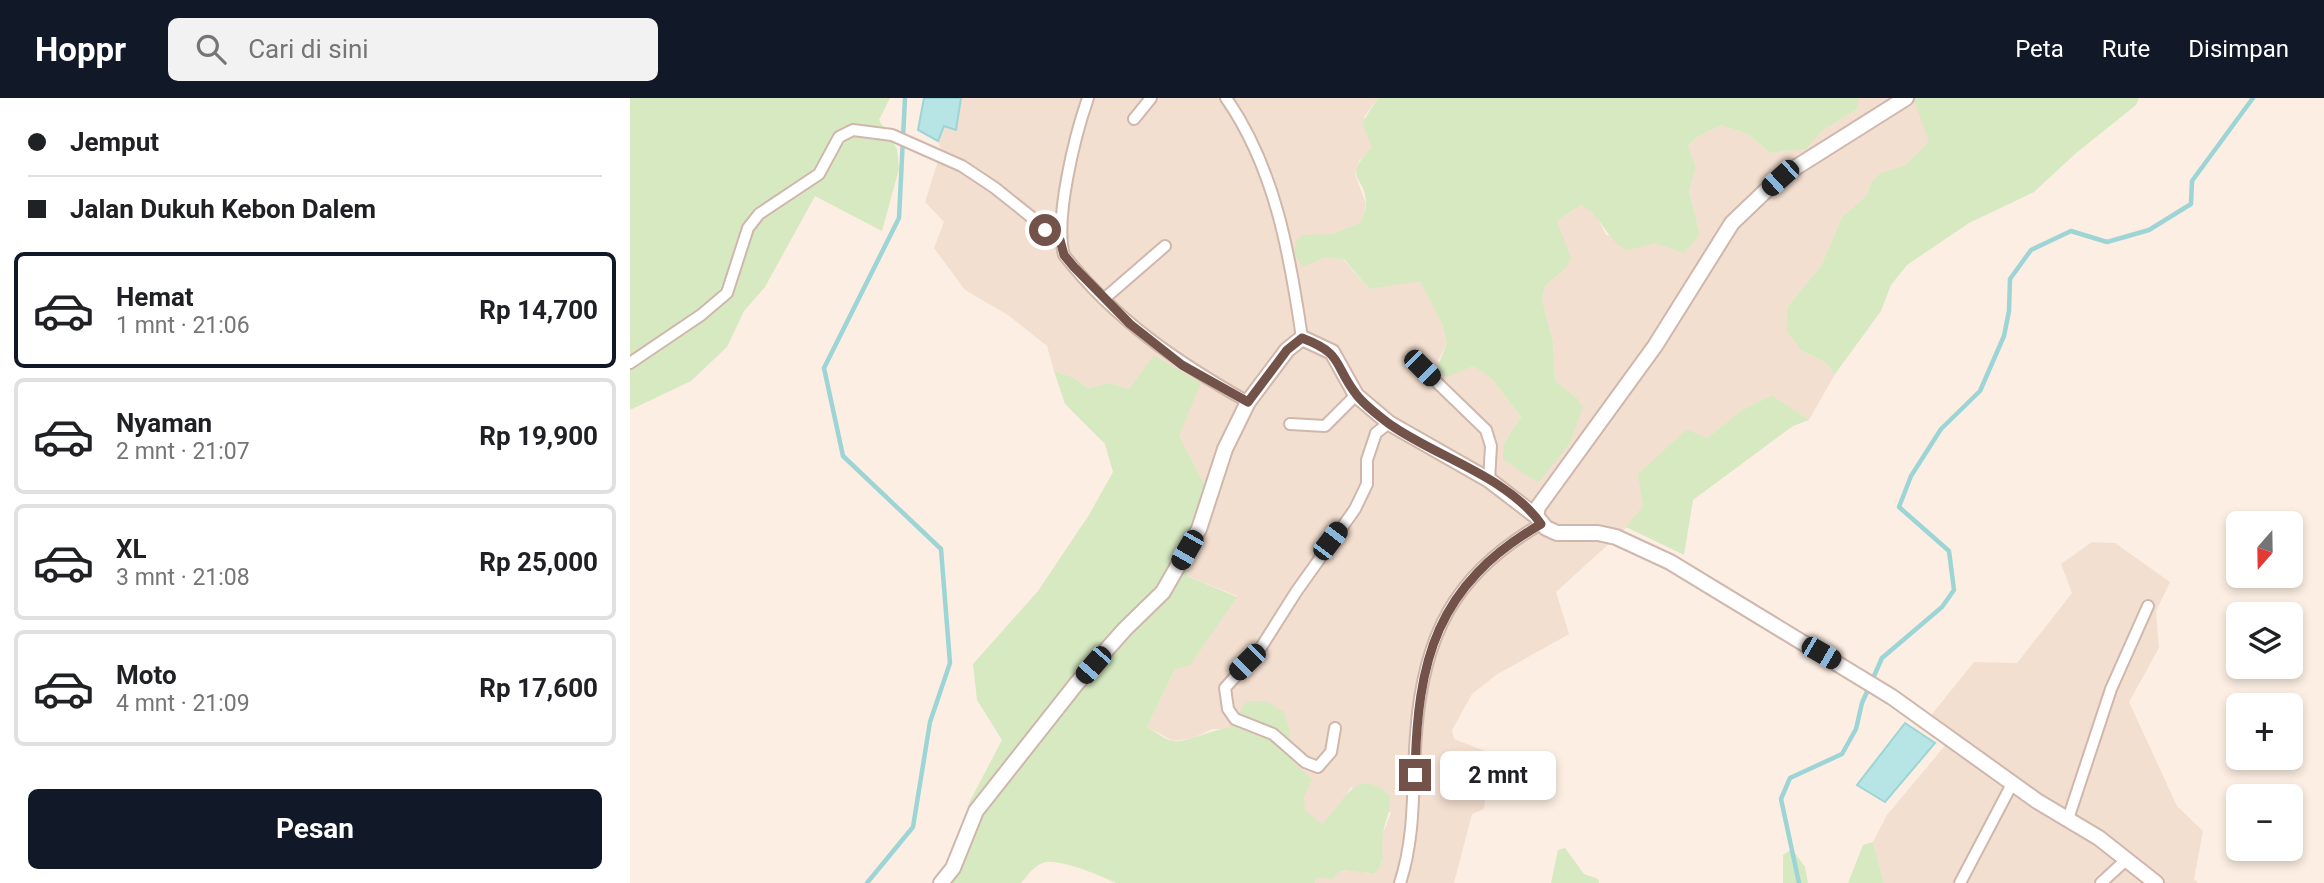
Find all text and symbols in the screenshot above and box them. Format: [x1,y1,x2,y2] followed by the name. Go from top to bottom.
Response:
[168,18,658,81] search box
[35,30,126,69] text: Hoppr
[192,30,230,68] icon: search
[248,34,369,64] text: Cari di sini
[2015,35,2064,63] text: Peta
[2102,35,2150,63] text: Rute
[2188,35,2289,63] text: Disimpan
[70,127,159,157] text: Jemput
[1758,156,1803,200] car
[70,194,376,224] text: Jalan Dukuh Kebon Dalem
[1029,214,1061,246] route start
[32,279,95,342] icon: car
[116,282,194,312] text: Hemat
[479,295,598,325] text: Rp 14,700
[116,312,250,339] text: 1 mnt · 21:06
[1400,346,1445,390] car
[32,405,95,468] icon: car
[116,408,212,438] text: Nyaman
[479,421,598,451] text: Rp 19,900
[116,438,250,465] text: 2 mnt · 21:07
[2226,511,2303,588] north arrow
[2226,511,2303,861] map controls
[1309,518,1352,564] car
[1168,527,1207,573] car
[32,531,95,594] icon: car
[116,534,147,564] text: XL
[479,547,598,577] text: Rp 25,000
[116,564,250,591] text: 3 mnt · 21:08
[2226,602,2303,679] button: layers
[1798,633,1845,673] car
[1225,640,1270,684] car
[1072,642,1115,688] car
[32,657,95,720] icon: car
[116,660,177,690] text: Moto
[479,673,598,703] text: Rp 17,600
[116,690,250,717] text: 4 mnt · 21:09
[2226,693,2303,770] button: +
[1440,750,1555,800] callout: 2 mnt
[1399,759,1431,791] route end
[1468,762,1528,789] text: 2 mnt
[2226,784,2303,861] button: −
[28,789,602,869] button: Pesan

